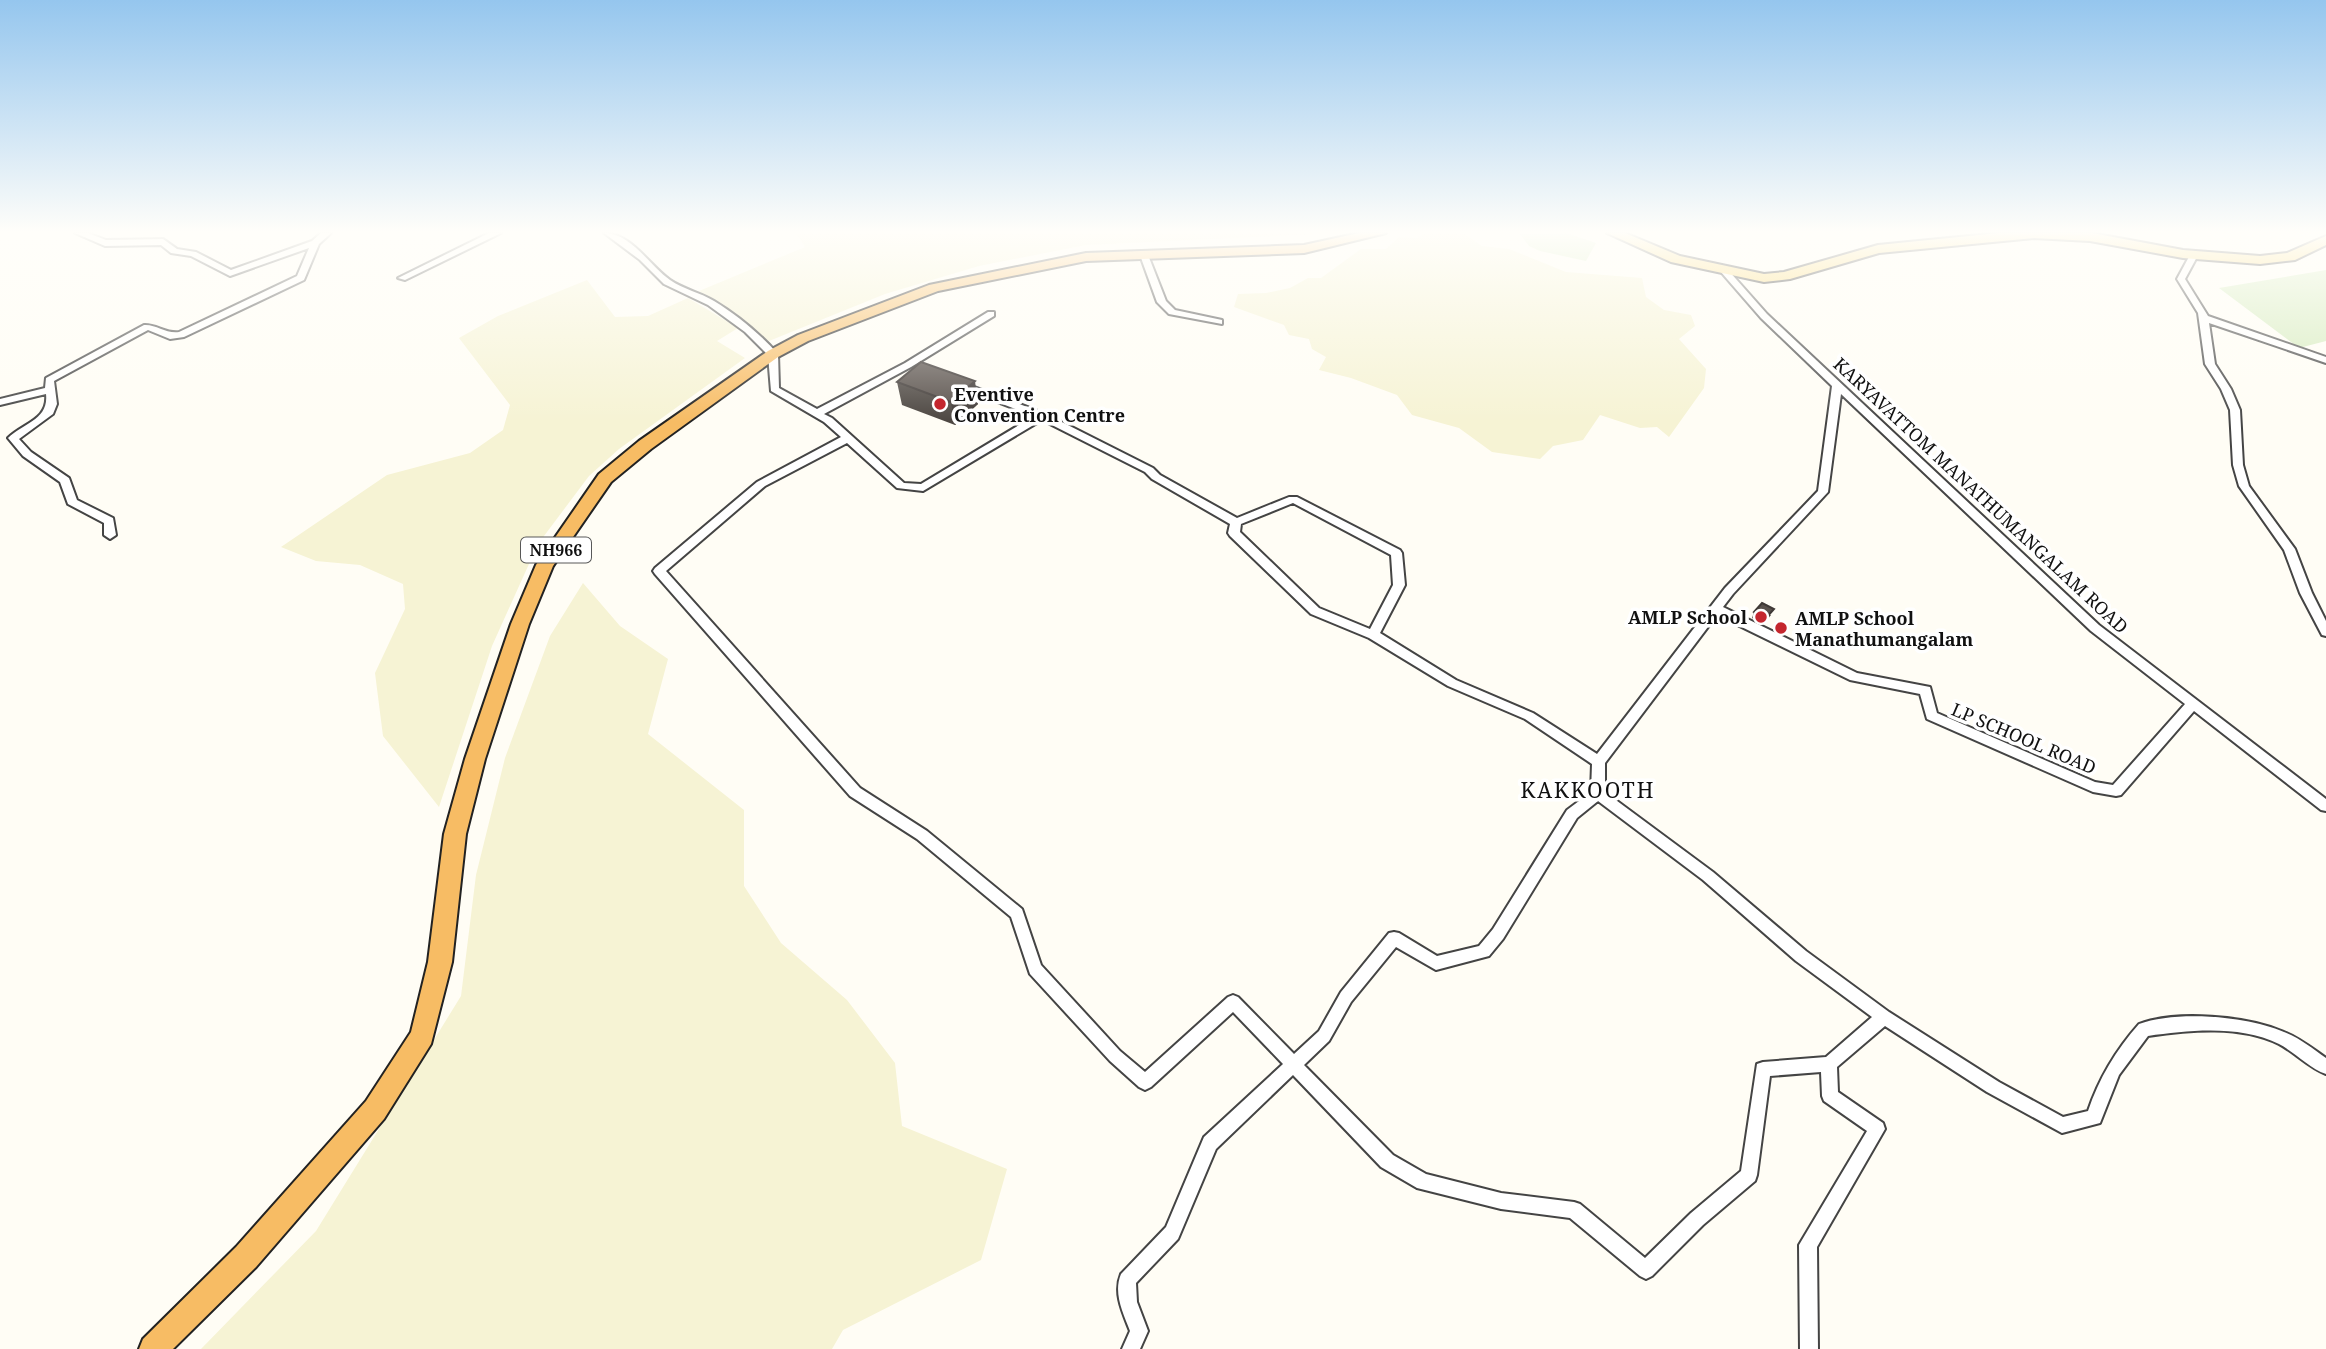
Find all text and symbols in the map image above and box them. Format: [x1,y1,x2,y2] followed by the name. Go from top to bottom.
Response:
[1829,352,2133,638] street label: KARYAVATTOM MANATHUMANGALAM ROAD
[954,382,1125,427] place label: Eventive Convention Centre
[932,396,948,412] marker: Eventive Convention Centre
[521,538,591,562] road number: NH966
[1628,605,1748,629] place label: AMLP School
[1795,606,1974,651] place label: AMLP School Manathumangalam
[1753,609,1769,625] marker: AMLP School
[1773,620,1789,636] marker: AMLP School Manathumangalam
[1948,697,2100,779] street label: LP SCHOOL ROAD
[1521,776,1655,804] district label: KAKKOOTH

